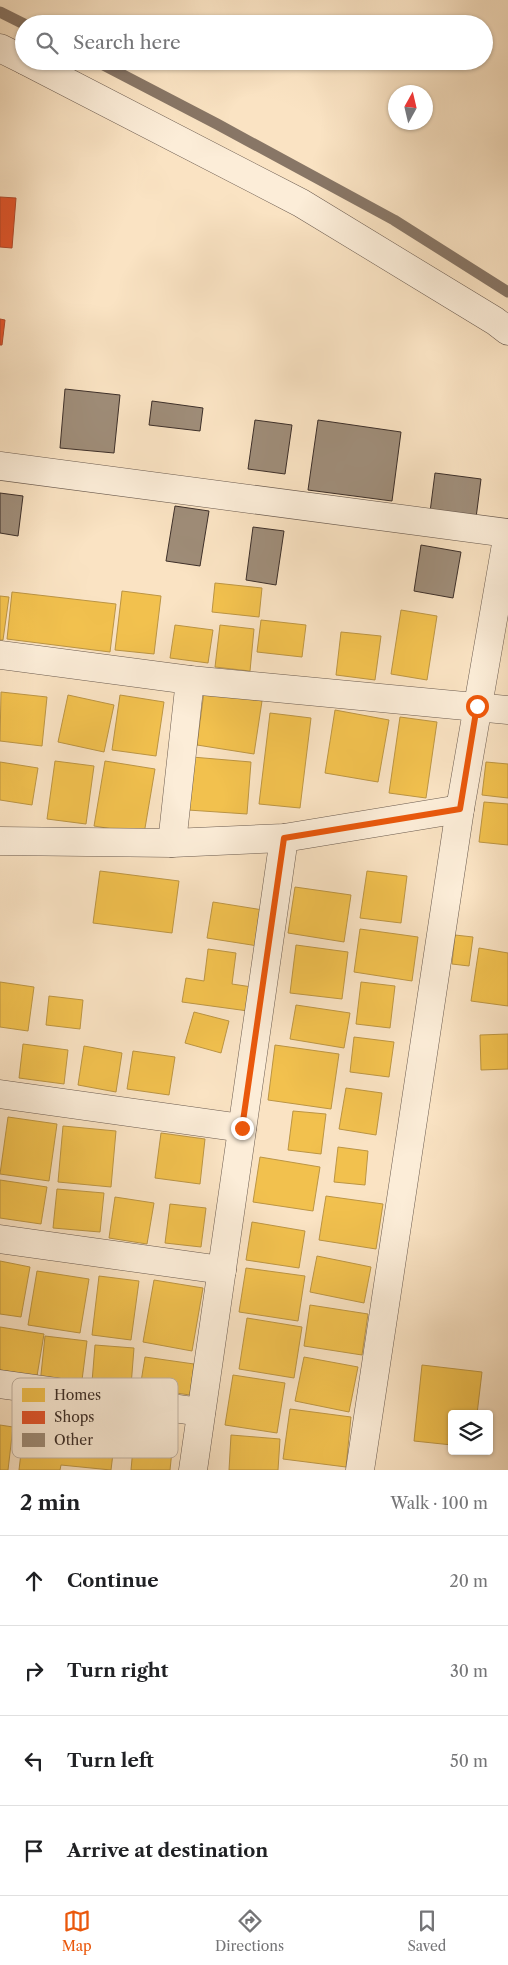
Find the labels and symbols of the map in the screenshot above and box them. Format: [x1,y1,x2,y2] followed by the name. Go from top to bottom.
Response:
[388,85,433,130] north arrow
[466,695,489,718] route start
[231,1117,254,1140] route end
[12,1378,178,1458] legend
[54,1386,101,1404] text: Homes
[54,1408,94,1426] text: Shops
[54,1431,93,1449] text: Other

